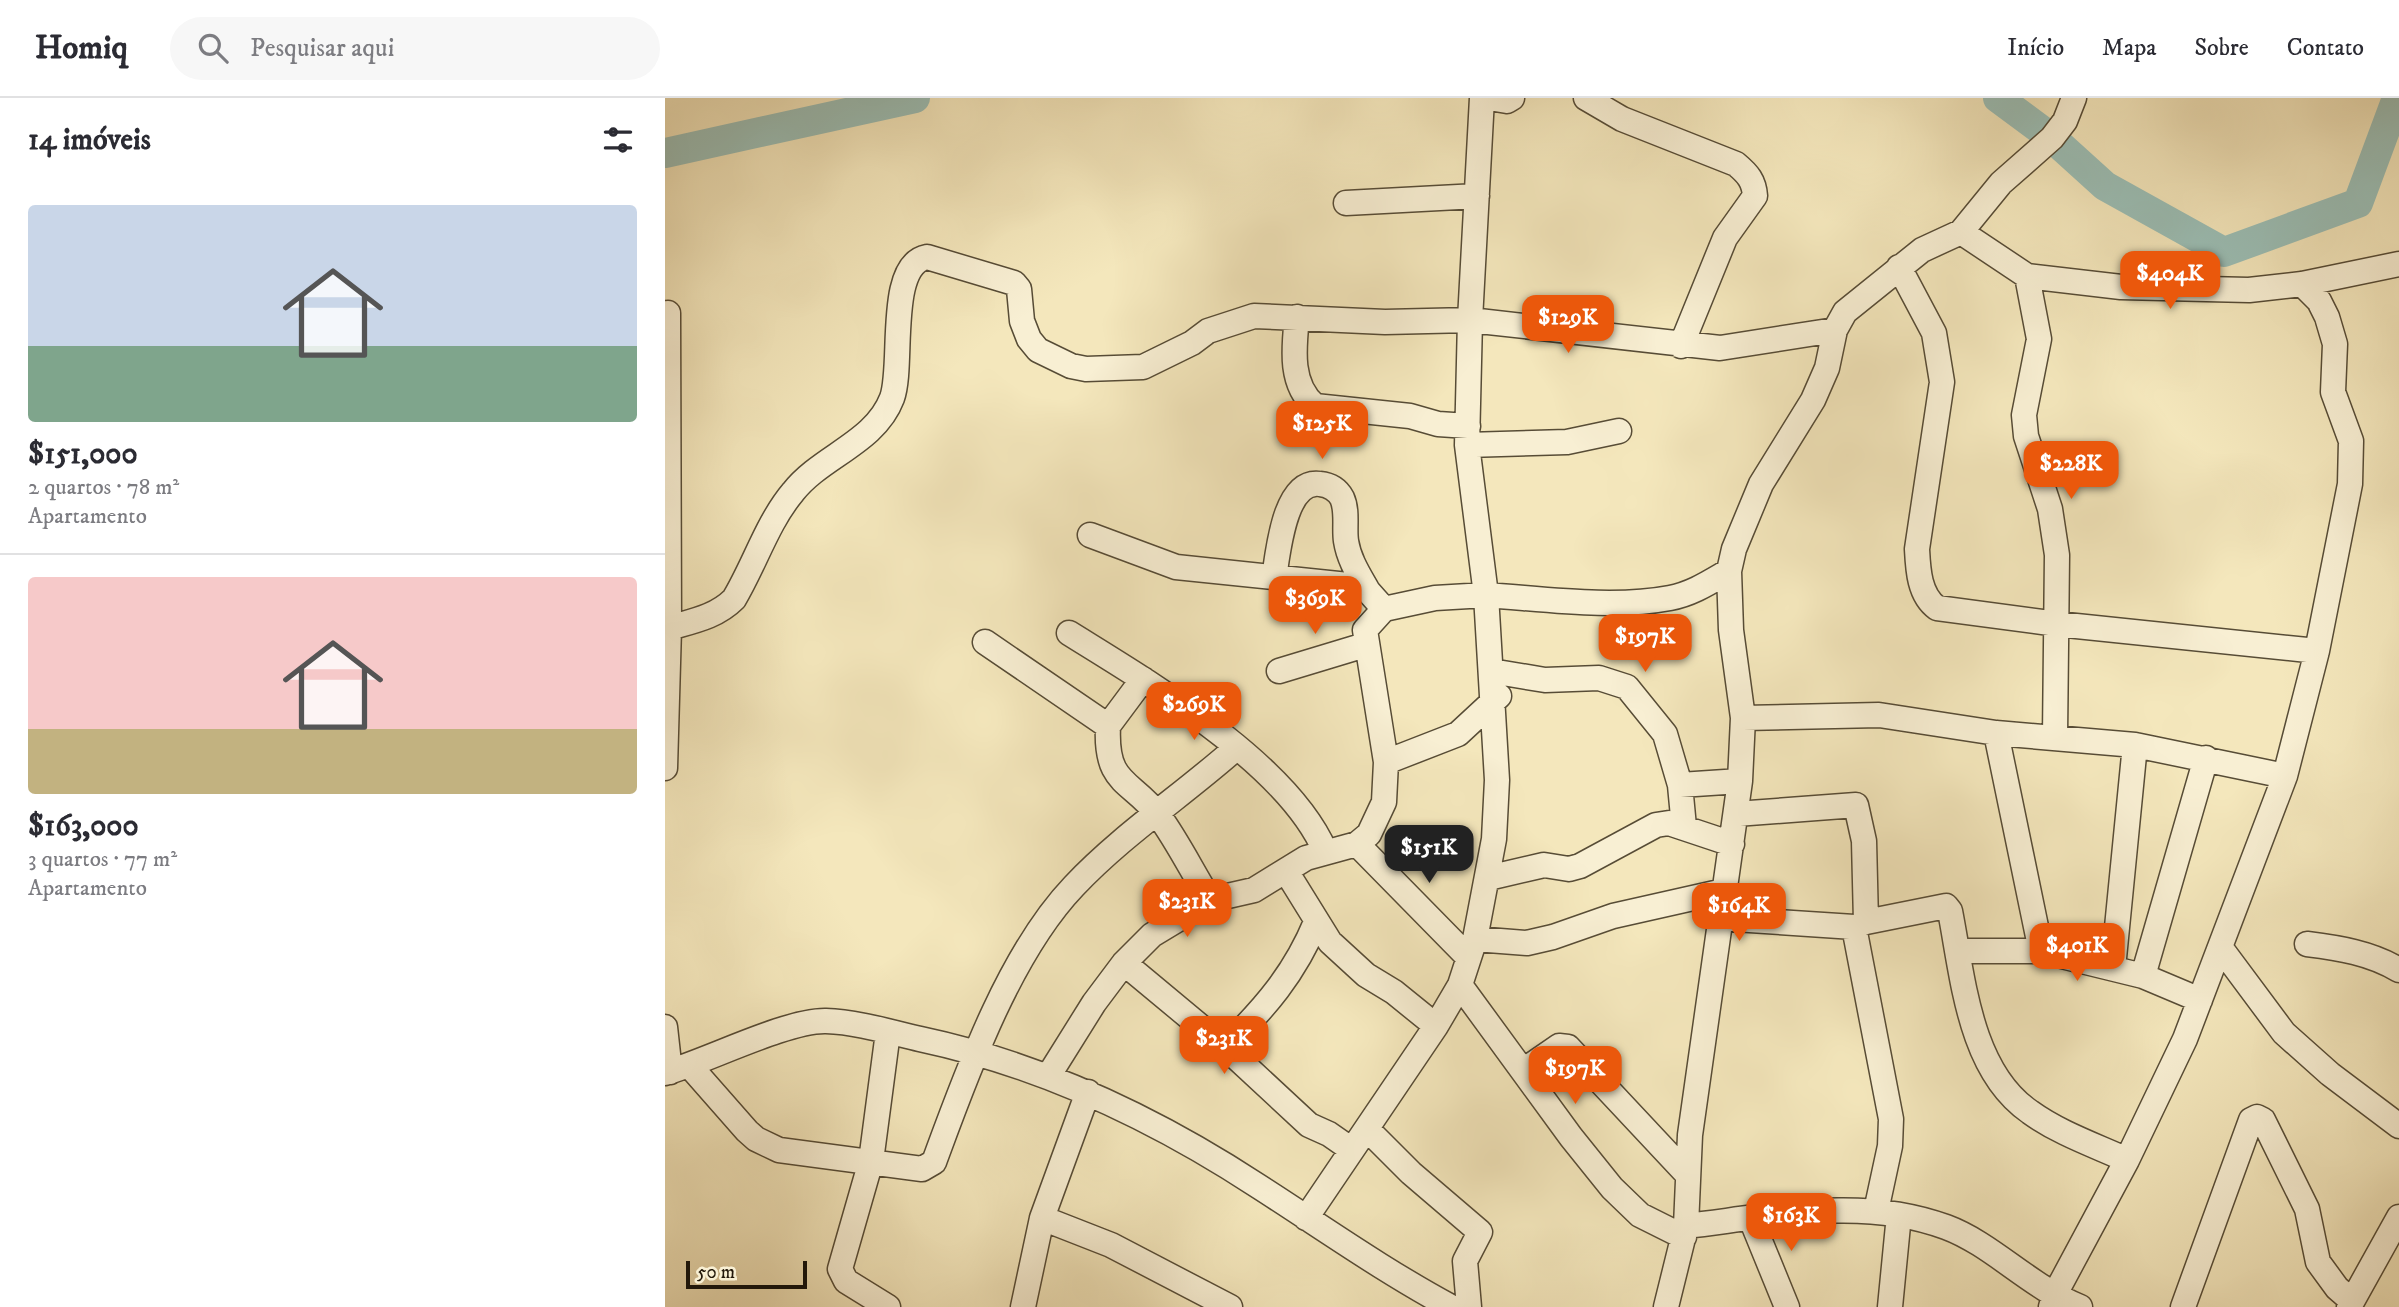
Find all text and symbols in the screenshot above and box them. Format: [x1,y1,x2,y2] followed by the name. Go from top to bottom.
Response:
[170,17,660,80] search box
[35,28,128,69] text: Homiq
[194,29,232,67] icon: search
[250,32,394,65] text: Pesquisar aqui
[2007,33,2064,63] text: Início
[2102,33,2156,63] text: Mapa
[2194,33,2249,63] text: Sobre
[2287,33,2364,63] text: Contato
[599,121,637,159] icon: filters
[28,122,151,159] text: 14 imóveis
[270,250,396,376] icon: home
[2121,252,2219,311] pin: $404K
[2136,259,2204,288] text: $404K
[1519,296,1617,355] pin: $129K
[1538,303,1598,332] text: $129K
[1273,402,1371,461] pin: $125K
[1292,409,1352,438] text: $125K
[28,436,138,473] text: $151,000
[2022,442,2120,501] pin: $228K
[2040,449,2102,478] text: $228K
[28,473,179,502] text: 2 quartos · 78 m²
[28,502,147,531] text: Apartamento
[1266,576,1364,636] pin: $369K
[1285,584,1345,613] text: $369K
[1596,614,1694,674] pin: $197K
[270,622,396,748] icon: home
[1615,622,1675,651] text: $197K
[1145,682,1243,742] pin: $269K
[1162,690,1226,719] text: $269K
[28,808,139,845] text: $163,000
[1380,826,1478,885] pin: $151K
[1401,833,1457,862] text: $151K
[28,845,177,874] text: 3 quartos · 77 m²
[28,874,147,903] text: Apartamento
[1138,880,1236,939] pin: $231K
[1690,884,1788,943] pin: $164K
[1158,887,1216,916] text: $231K
[1708,891,1770,920] text: $164K
[2028,924,2126,983] pin: $401K
[2046,931,2108,960] text: $401K
[1175,1016,1273,1076] pin: $231K
[1195,1024,1253,1053] text: $231K
[1526,1046,1624,1106] pin: $197K
[1545,1054,1605,1083] text: $197K
[1742,1194,1840,1253] pin: $163K
[1762,1201,1820,1230] text: $163K
[686,1258,807,1290] scale bar
[697,1261,735,1284] text: 50 m

